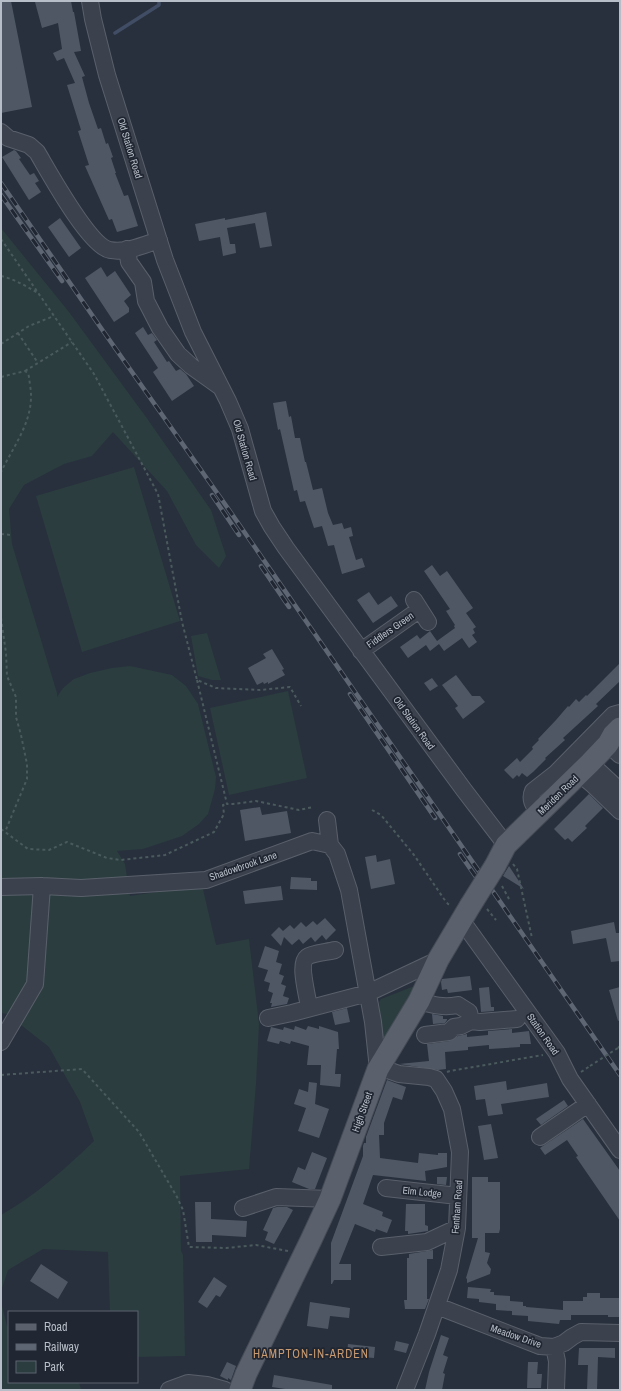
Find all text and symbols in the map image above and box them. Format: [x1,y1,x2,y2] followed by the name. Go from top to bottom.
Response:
[115,116,145,180] street label: Old Station Road
[230,418,260,482] street label: Old Station Road
[364,609,416,651] street label: Fiddlers Green
[390,694,438,752] street label: Old Station Road
[535,772,581,818] street label: Meriden Road
[207,848,279,884] street label: Shadowbrook Lane
[524,1011,562,1057] street label: Station Road
[349,1090,375,1134] street label: High Street
[449,1180,465,1234] street label: Fentham Road
[402,1183,443,1201] street label: Elm Lodge
[8,1311,138,1383] legend
[44,1319,68,1335] text: Road
[489,1321,544,1351] street label: Meadow Drive
[44,1339,79,1355] text: Railway
[253,1346,369,1362] district label: HAMPTON-IN-ARDEN
[44,1359,64,1375] text: Park

